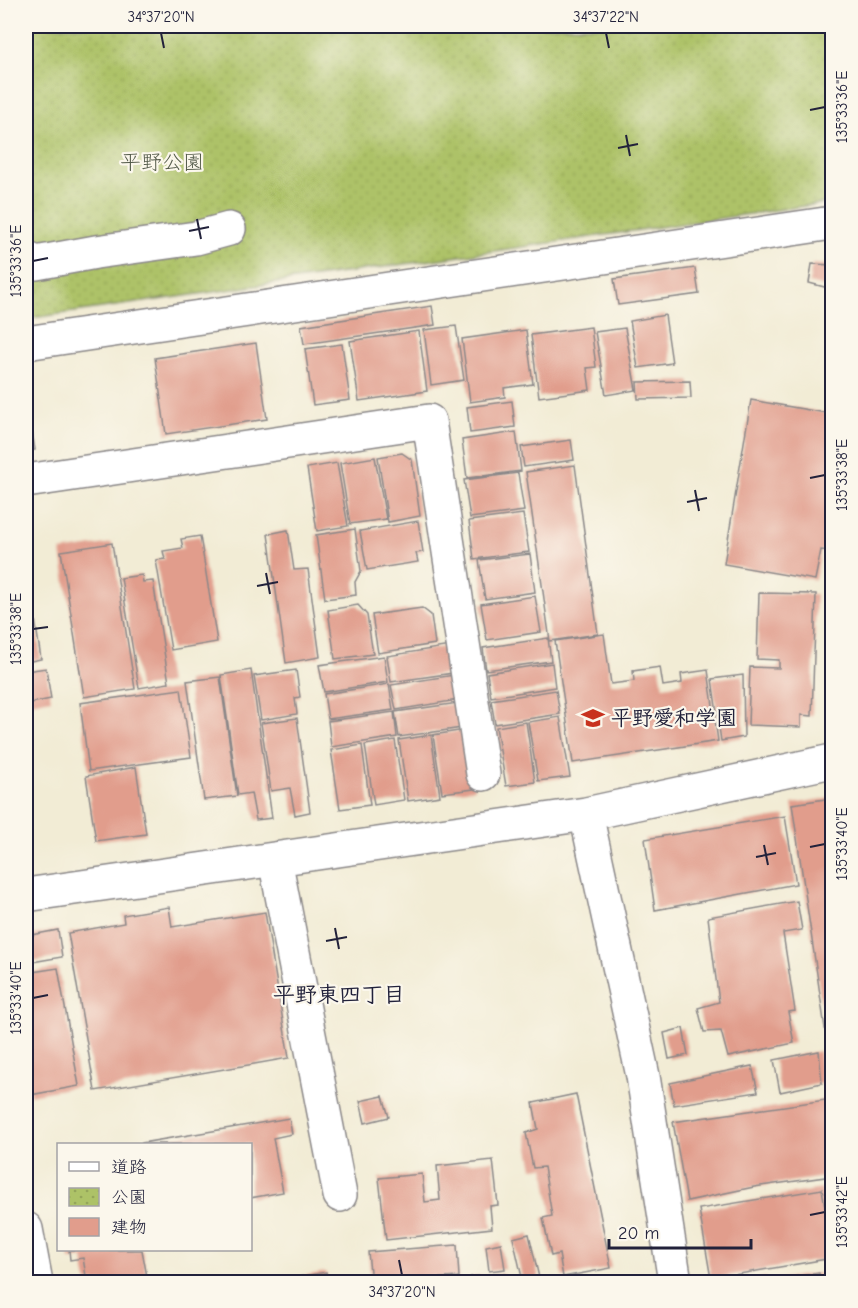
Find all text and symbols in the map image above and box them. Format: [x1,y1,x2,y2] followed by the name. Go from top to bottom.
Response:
[127,8,195,26] text: 34°37'20"N
[573,8,639,26] text: 34°37'22"N
[833,71,851,143] text: 135°33'36"E
[120,150,204,174] park label: 平野公園
[7,225,25,297] text: 135°33'36"E
[833,439,851,511] text: 135°33'38"E
[7,593,25,665] text: 135°33'38"E
[580,705,606,731] school or university icon: 平野愛和学園
[611,706,737,730] place label: 平野愛和学園
[833,807,851,881] text: 135°33'40"E
[7,961,25,1035] text: 135°33'40"E
[273,982,405,1008] district label: 平野東四丁目
[57,1143,252,1251] legend
[111,1157,147,1178] text: 道路
[833,1176,851,1248] text: 135°33'42"E
[111,1187,147,1208] text: 公園
[609,1212,752,1250] scale bar
[111,1217,147,1238] text: 建物
[618,1223,659,1244] text: 20 m
[368,1283,436,1301] text: 34°37'20"N

